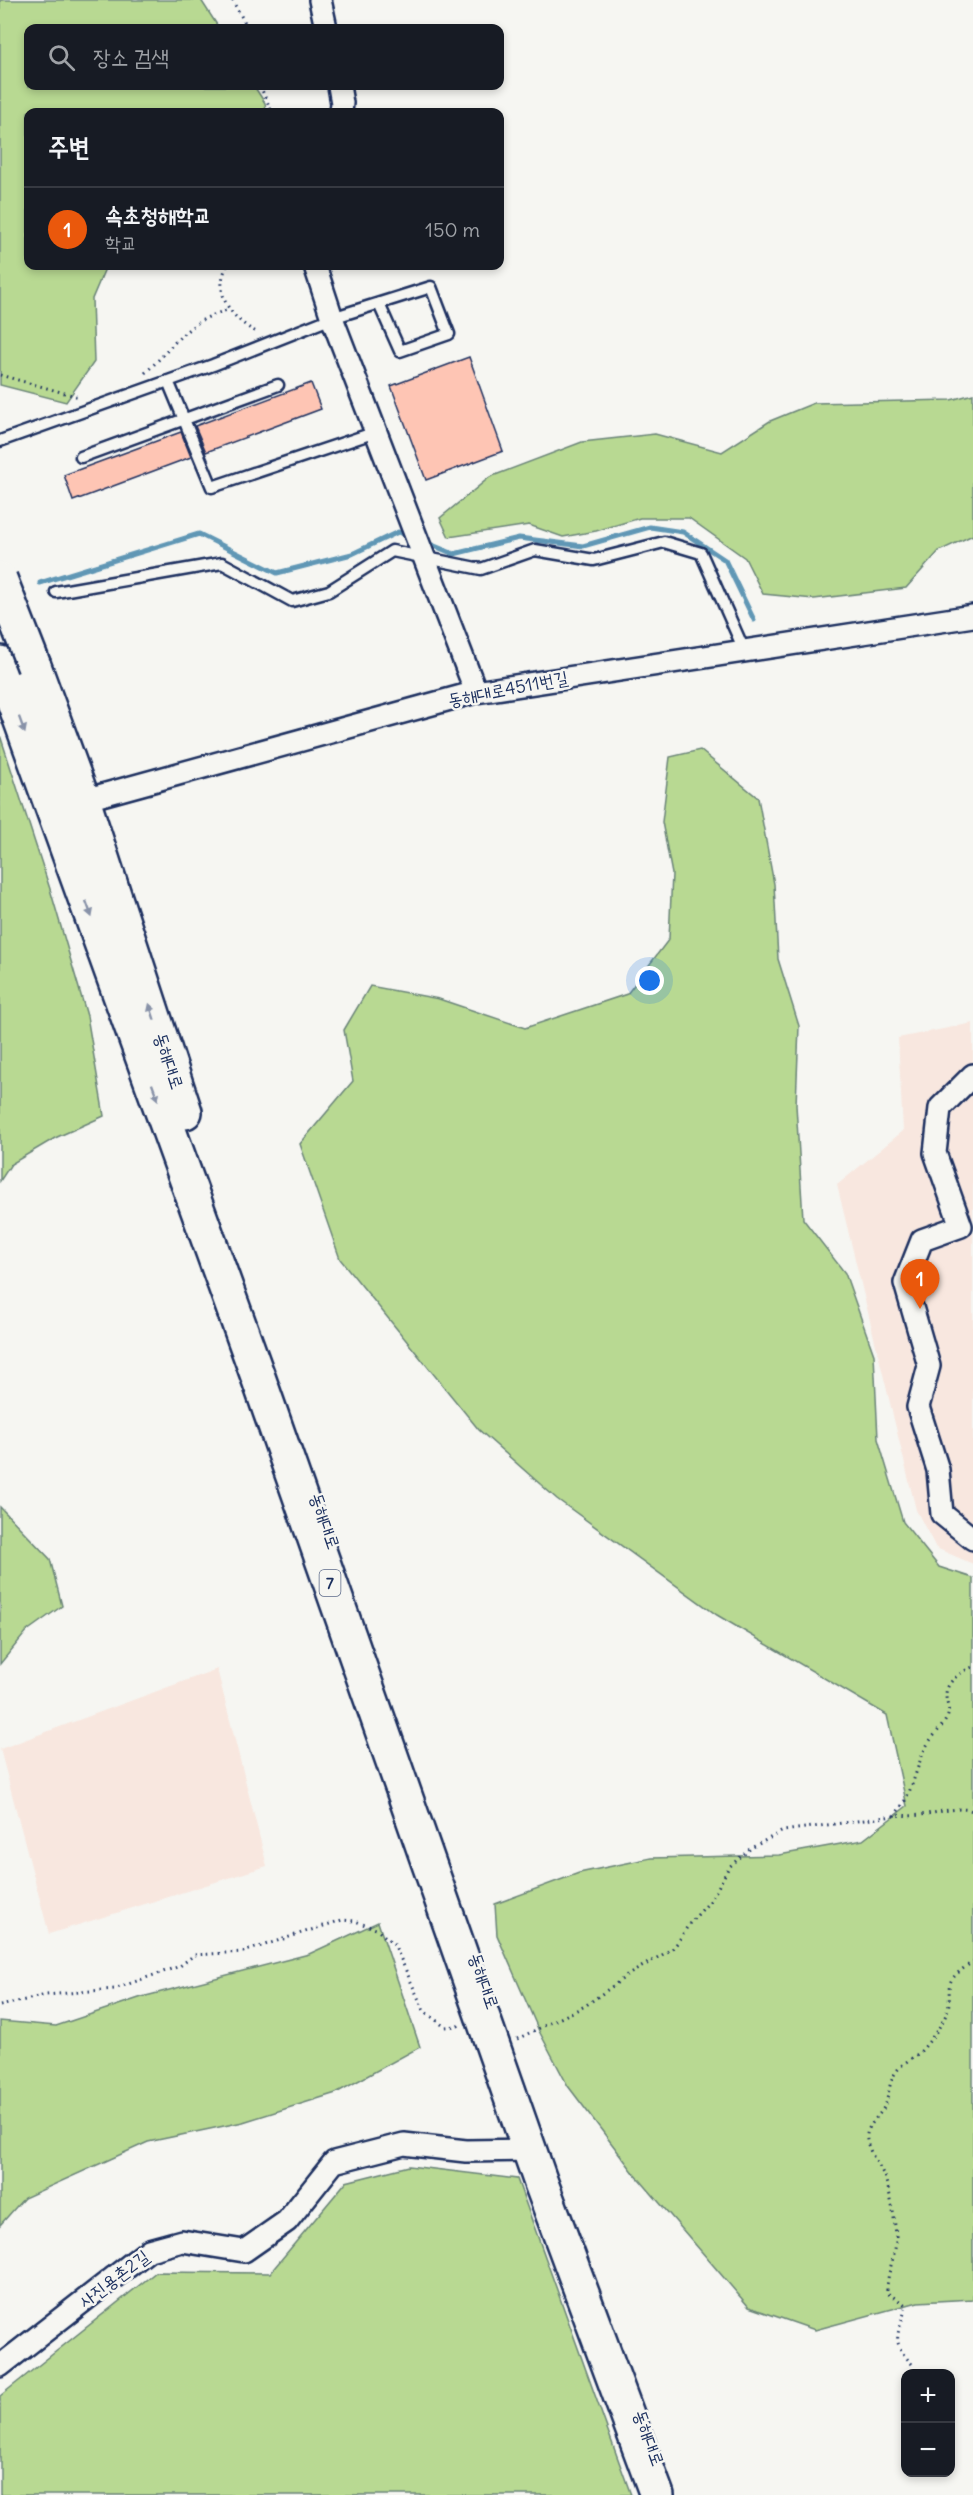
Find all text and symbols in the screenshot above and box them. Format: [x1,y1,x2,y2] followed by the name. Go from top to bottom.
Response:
[24,24,504,90] search box
[45,41,78,74] icon: search
[93,43,169,71] text: 장소 검색
[48,130,90,163] text: 주변
[105,201,211,229] text: 속초청해학교
[64,217,71,242] text: 1
[425,217,480,242] text: 150 m
[105,230,137,255] text: 학교
[446,665,570,711] street label: 동해대로4511번길
[18,716,28,734] one-way arrow
[84,900,94,918] one-way arrow
[635,966,664,995] your location
[147,1003,157,1021] one-way arrow
[150,1030,189,1092] street label: 동해대로
[151,1083,160,1101] one-way arrow
[900,1260,940,1309] pin: 1
[305,1490,346,1552] street label: 동해대로
[320,1570,340,1596] road number: 7
[464,1950,505,2012] street label: 동해대로
[74,2244,154,2313] street label: 사진용촌2길
[901,2369,955,2477] map controls
[901,2369,955,2423] button: +
[629,2407,670,2469] street label: 동해대로
[901,2423,955,2477] button: −

